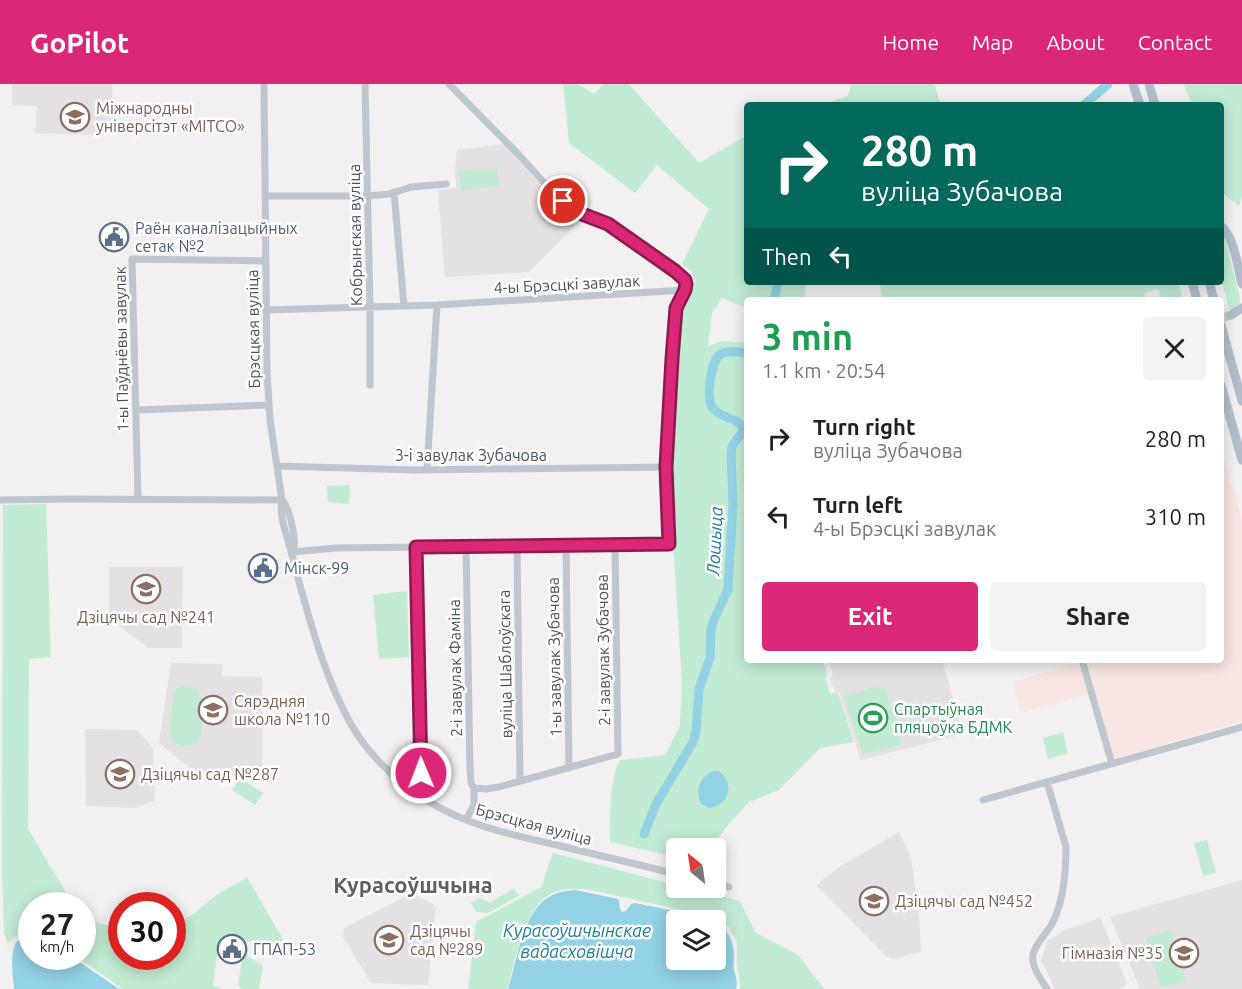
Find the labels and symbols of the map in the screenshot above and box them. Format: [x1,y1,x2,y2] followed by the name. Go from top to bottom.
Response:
[96,99,245,135] place label: Міжнародны універсітэт «МІТСО»
[59,101,91,133] school or university icon: Міжнародны універсітэт «МІТСО»
[345,164,365,306] street label: Кобрынская вуліца
[537,175,588,226] pin
[135,219,298,255] place label: Раён каналізацыйных сетак №2
[98,221,130,253] public building icon: Раён каналізацыйных сетак №2
[111,266,131,432] street label: 1-ы Паўднёвы завулак
[243,269,263,389] street label: Брэсцкая вуліца
[493,271,641,297] street label: 4-ы Брэсцкі завулак
[395,446,547,464] street label: 3-і завулак Зубачова
[702,506,726,577] water label: Лошыца
[247,552,279,584] public building icon: Мінск-99
[284,559,349,577] place label: Мінск-99
[130,573,162,605] school or university icon: Дзіцячы сад №241
[593,574,613,726] street label: 2-і завулак Зубачова
[544,577,564,737] street label: 1-ы завулак Зубачова
[495,589,515,739] street label: вуліца Шаблоўскага
[445,599,465,737] street label: 2-і завулак Фаміна
[77,608,215,626] place label: Дзіцячы сад №241
[234,692,330,728] place label: Сярэдняя школа №110
[197,694,229,726] school or university icon: Сярэдняя школа №110
[894,700,1013,736] place label: Спартыўная пляцоўка БДМК
[857,702,889,734] sports icon: Спартыўная пляцоўка БДМК
[389,741,453,805] position arrow
[104,758,136,790] school or university icon: Дзіцячы сад №287
[141,765,279,783] place label: Дзіцячы сад №287
[474,800,594,848] street label: Брэсцкая вуліца
[666,838,726,898] north arrow
[333,872,493,897] district label: Курасоўшчына
[858,885,890,917] school or university icon: Дзіцячы сад №452
[108,892,186,970] speed limit sign: 30
[895,892,1033,910] place label: Дзіцячы сад №452
[503,920,651,961] water label: Курасоўшчынскае вадасховішча
[410,922,483,958] place label: Дзіцячы сад №289
[373,924,405,956] school or university icon: Дзіцячы сад №289
[216,933,248,965] public building icon: ГПАП-53
[1168,937,1200,969] school or university icon: Гімназія №35
[253,940,316,958] place label: ГПАП-53
[1062,944,1163,962] place label: Гімназія №35

